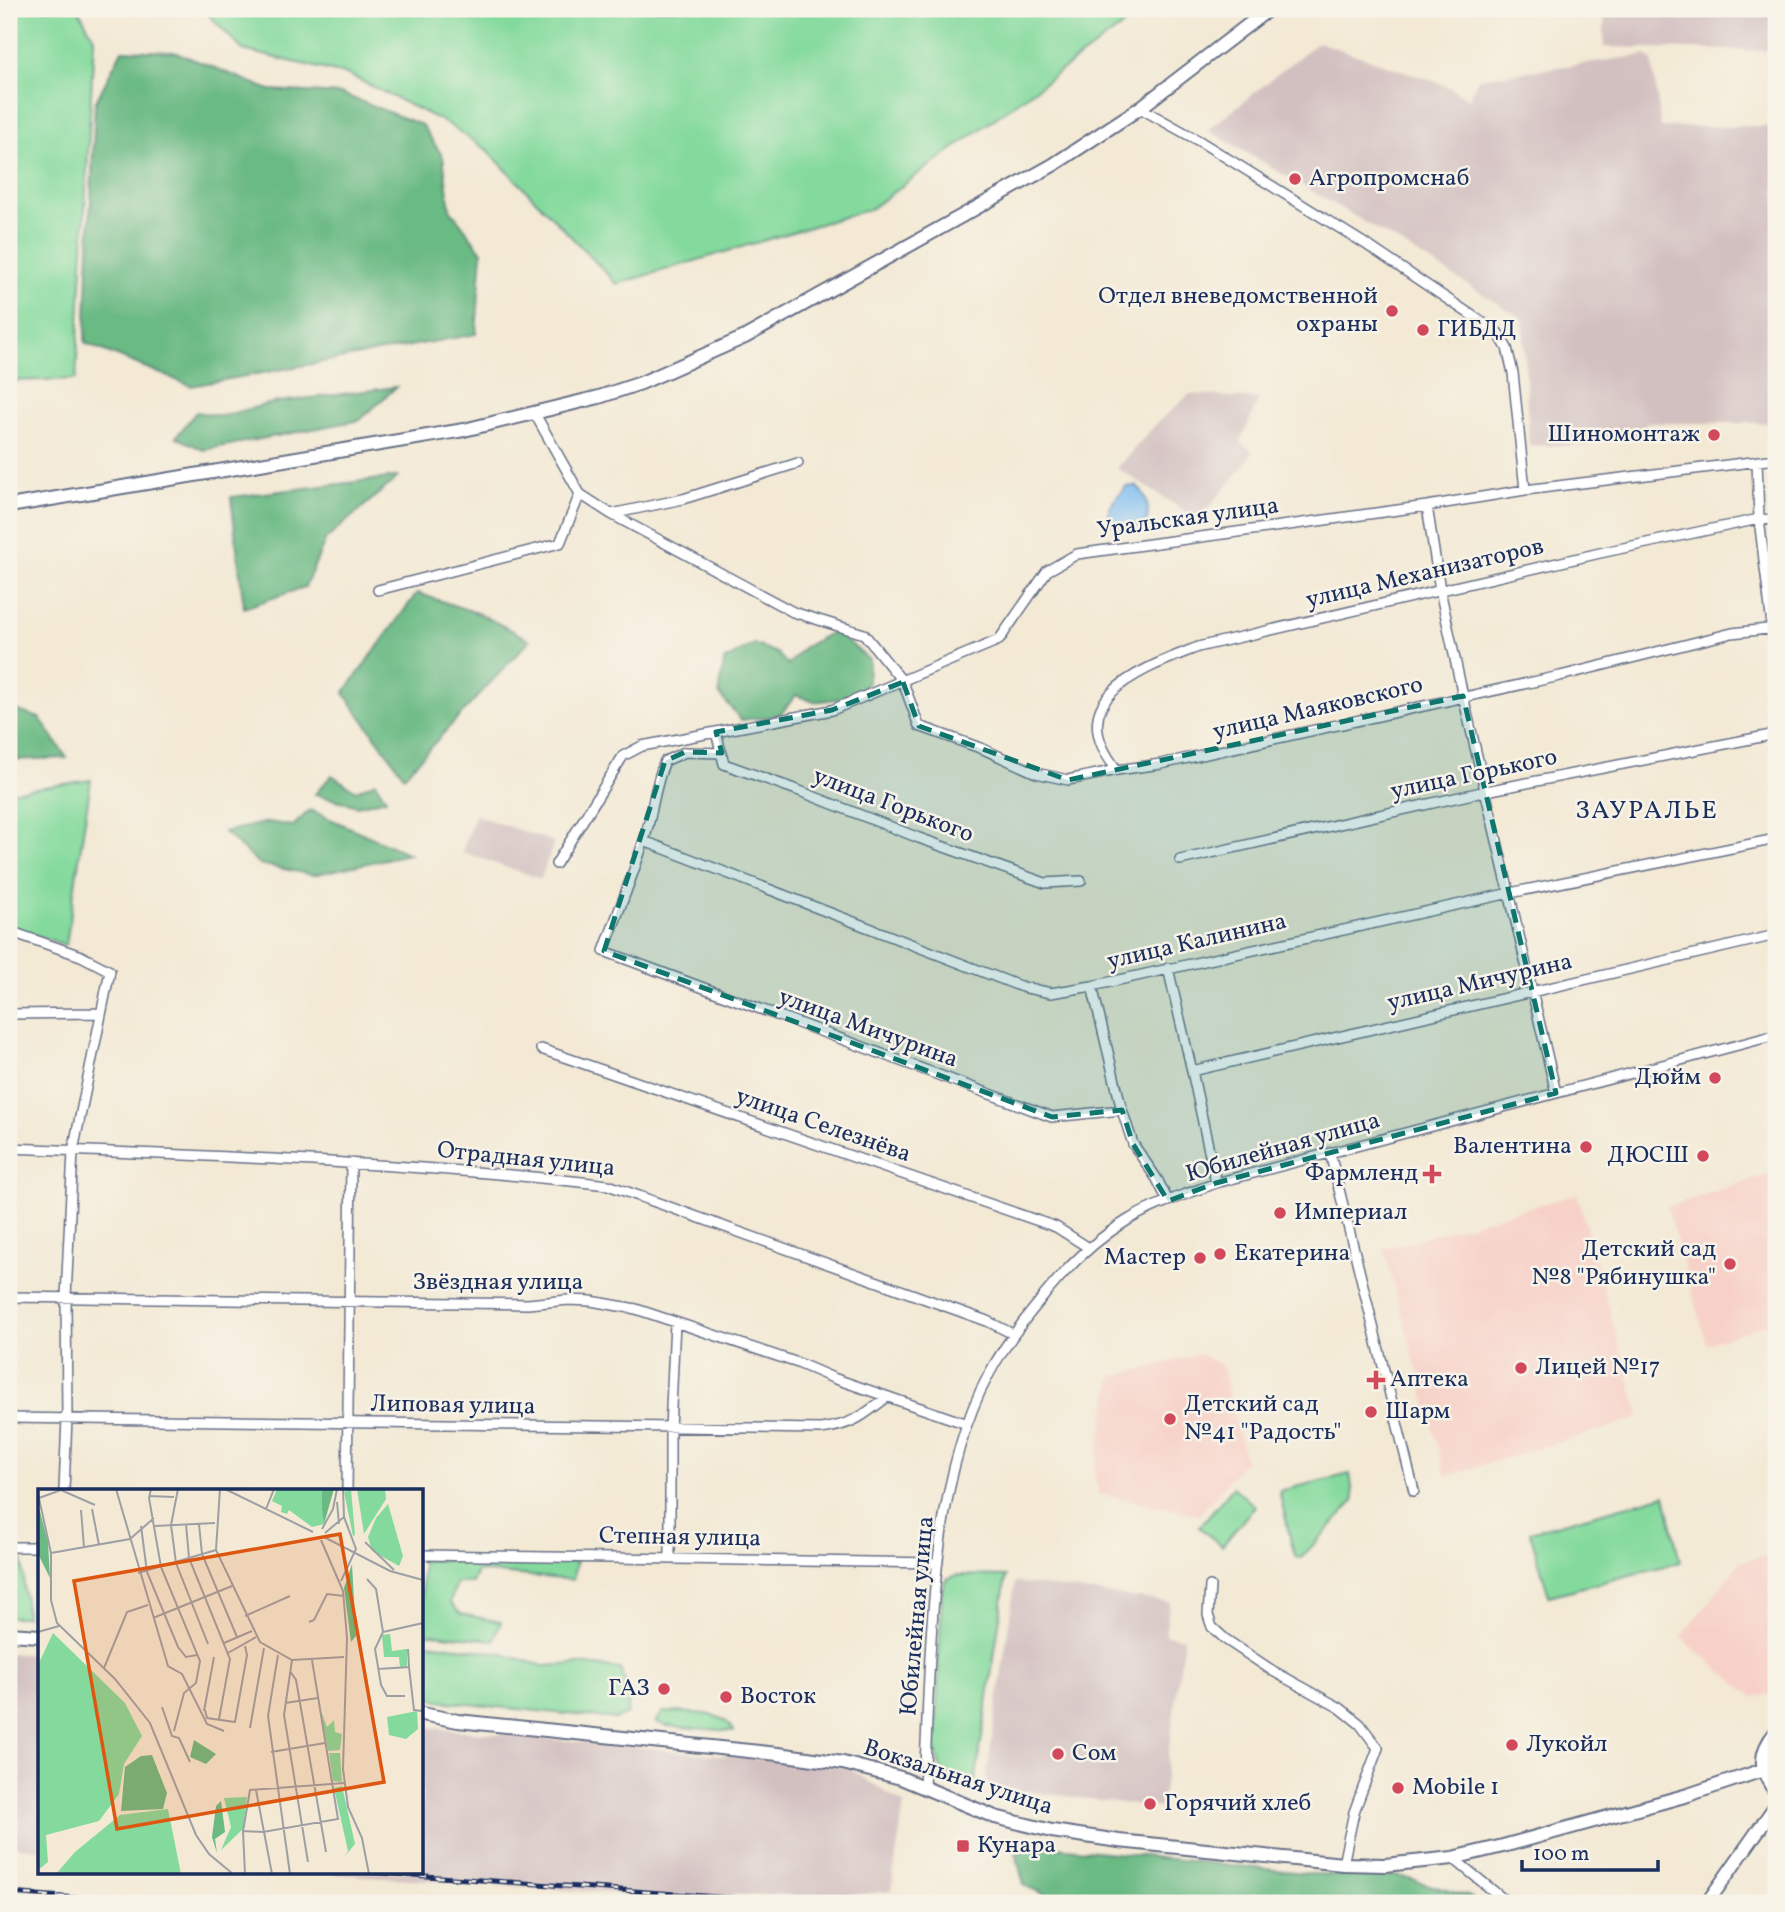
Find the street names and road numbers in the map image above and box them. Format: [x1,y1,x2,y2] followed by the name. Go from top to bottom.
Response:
[1095,489,1281,549] street label: Уральская улица
[1303,530,1547,618] street label: улица Механизаторов
[1210,668,1426,750] street label: улица Маяковского
[1387,741,1561,809] street label: улица Горького
[808,760,978,852] street label: улица Горького
[1104,905,1290,979] street label: улица Калинина
[1384,945,1576,1021] street label: улица Мичурина
[773,981,963,1077] street label: улица Мичурина
[731,1080,915,1172] street label: улица Селезнёва
[1182,1104,1384,1192] street label: Юбилейная улица
[435,1134,617,1186] street label: Отрадная улица
[412,1266,584,1300] street label: Звёздная улица
[370,1388,536,1424] street label: Липовая улица
[892,1515,944,1717] street label: Юбилейная улица
[599,1520,761,1556] street label: Степная улица
[859,1731,1057,1825] street label: Вокзальная улица

